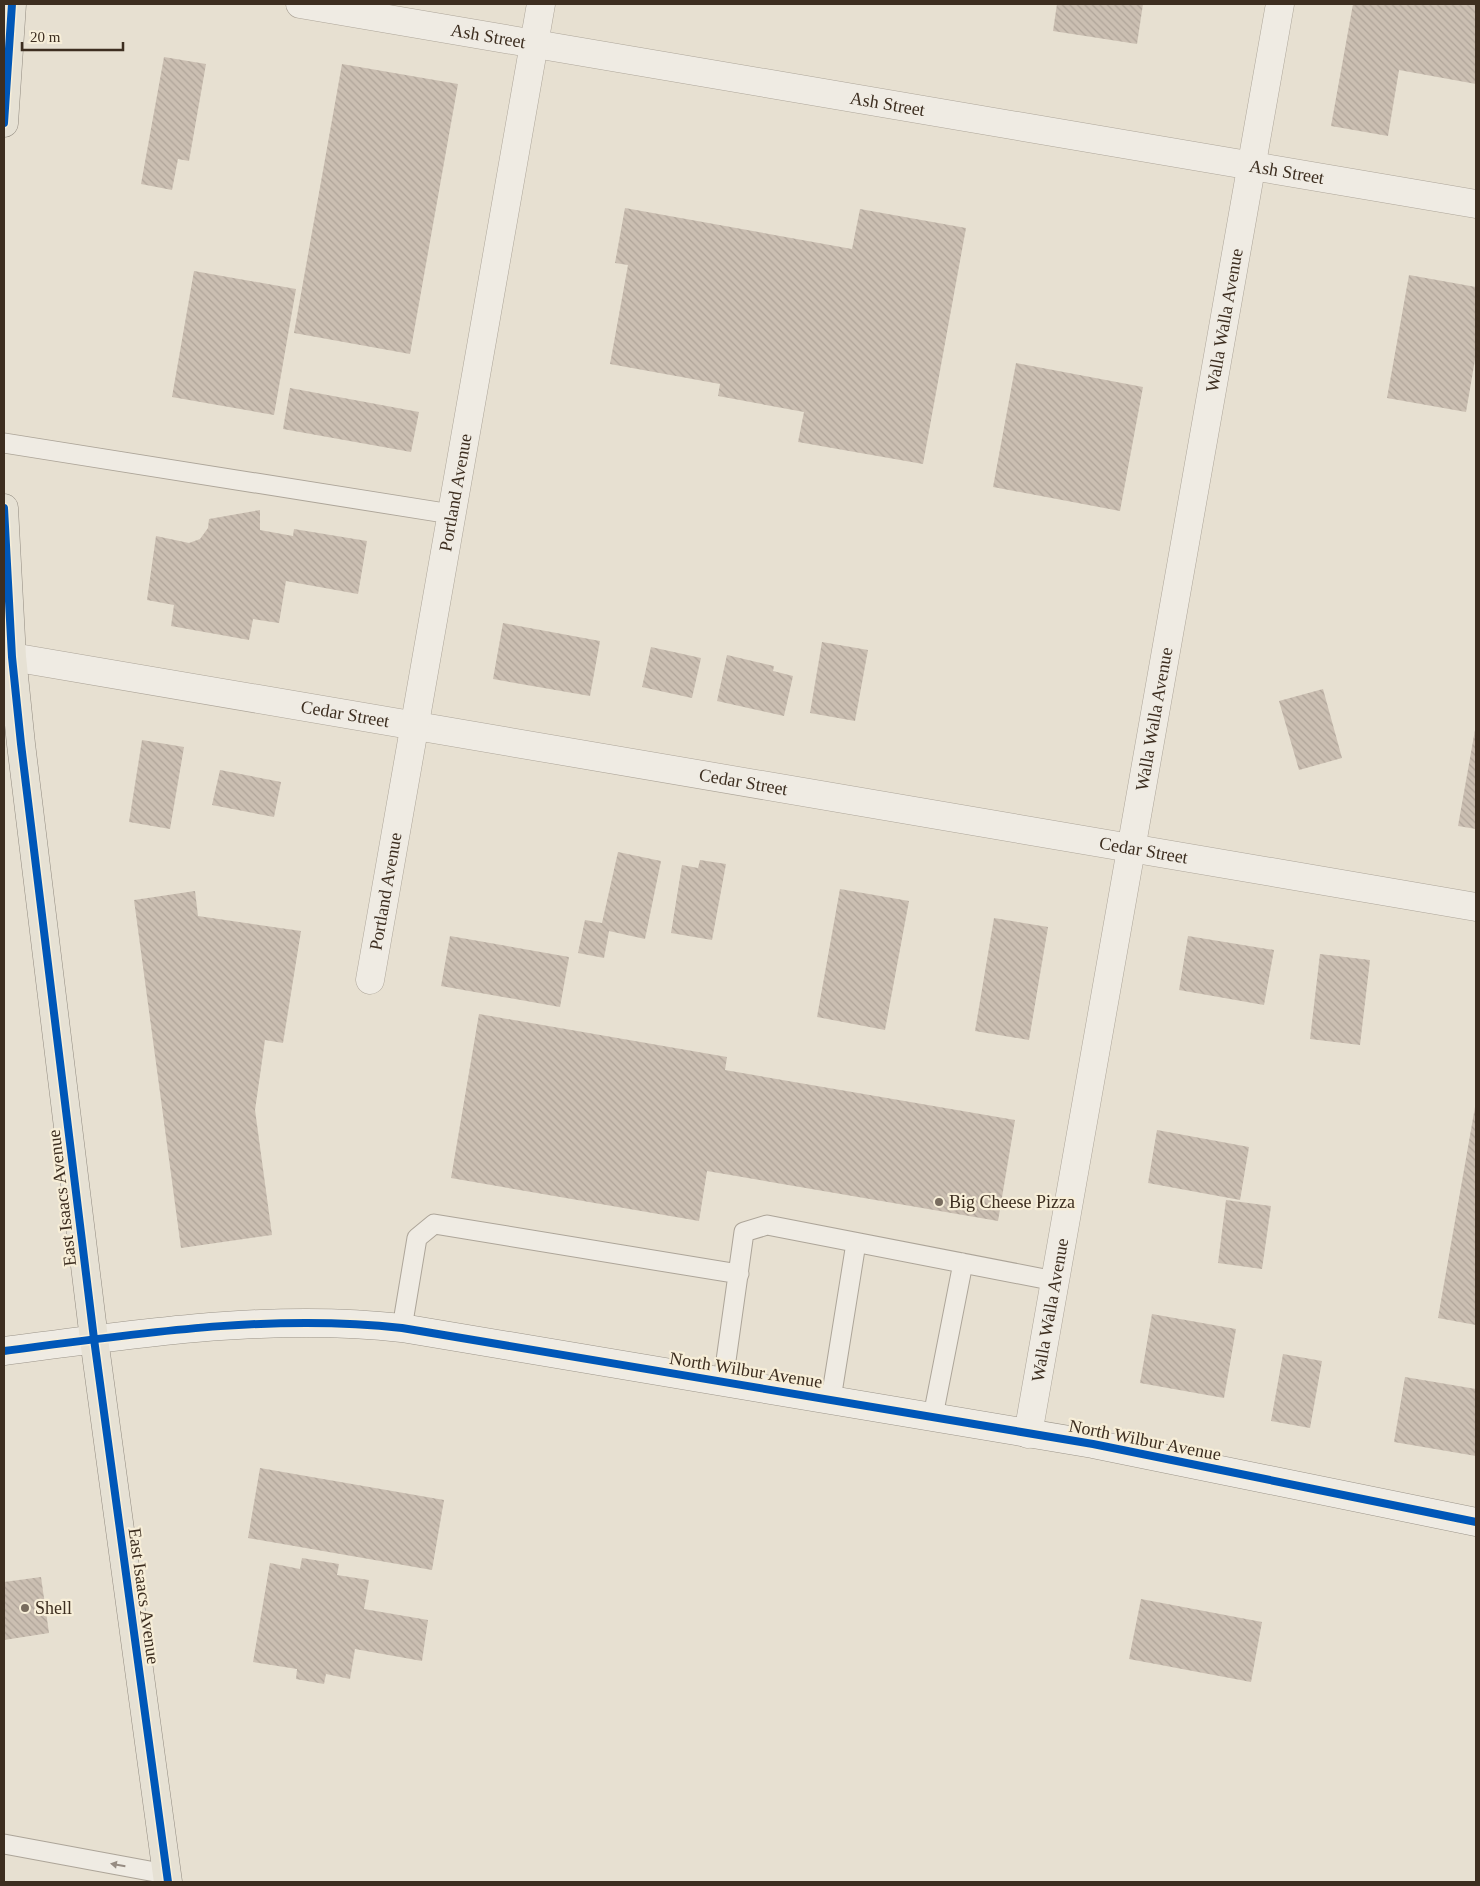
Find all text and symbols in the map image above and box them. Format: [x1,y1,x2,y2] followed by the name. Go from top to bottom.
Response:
[22,20,124,52] scale bar
[449,20,527,52] street label: Ash Street
[30,29,61,45] text: 20 m
[849,88,926,120] street label: Ash Street
[1248,156,1326,188] street label: Ash Street
[1202,247,1247,394] street label: Walla Walla Avenue
[435,432,476,553] street label: Portland Avenue
[1132,646,1176,792] street label: Walla Walla Avenue
[299,696,391,731] street label: Cedar Street
[698,765,789,799] street label: Cedar Street
[365,831,406,952] street label: Portland Avenue
[1098,833,1189,868] street label: Cedar Street
[44,1128,80,1268] street label: East Isaacs Avenue
[949,1192,1075,1212] place label: Big Cheese Pizza
[933,1196,945,1208] marker: Big Cheese Pizza
[1027,1236,1072,1383] street label: Walla Walla Avenue
[668,1348,824,1392] street label: North Wilbur Avenue
[1067,1415,1223,1465] street label: North Wilbur Avenue
[125,1526,163,1666] street label: East Isaacs Avenue
[35,1598,72,1618] place label: Shell
[19,1602,31,1614] marker: Shell
[110,1861,126,1869] one-way arrow

